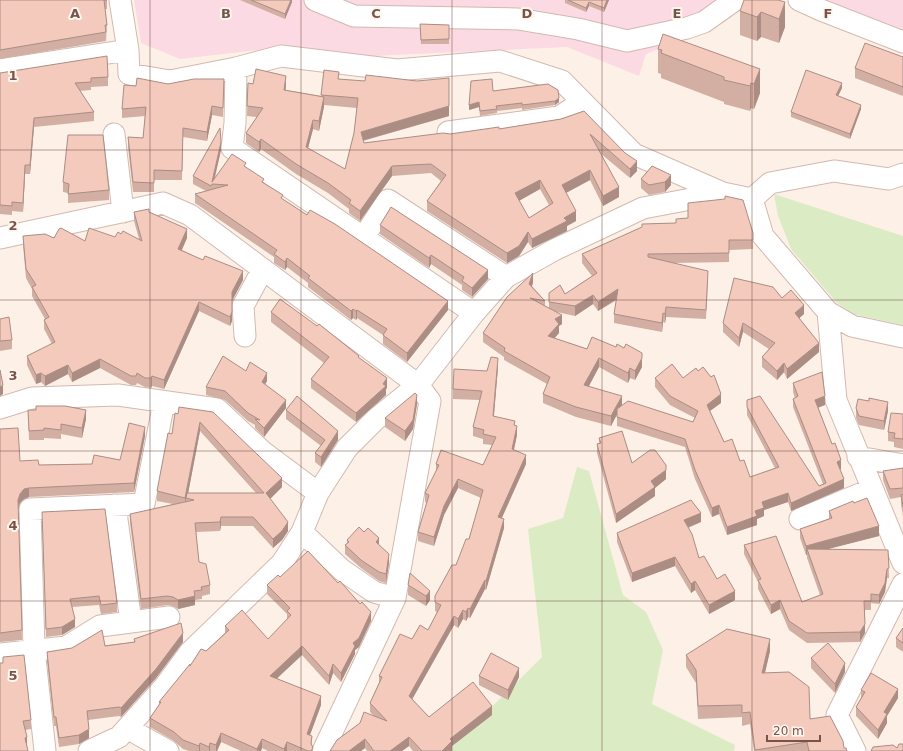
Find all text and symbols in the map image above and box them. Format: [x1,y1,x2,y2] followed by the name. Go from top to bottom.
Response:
[70,6,80,21] text: A
[221,6,231,21] text: B
[371,6,381,21] text: C
[522,6,533,21] text: D
[673,6,681,21] text: E
[824,6,832,21] text: F
[8,68,18,83] text: 1
[8,218,18,233] text: 2
[8,368,18,383] text: 3
[8,518,18,533] text: 4
[8,668,18,683] text: 5
[767,717,820,743] scale bar
[773,724,804,738] text: 20 m

